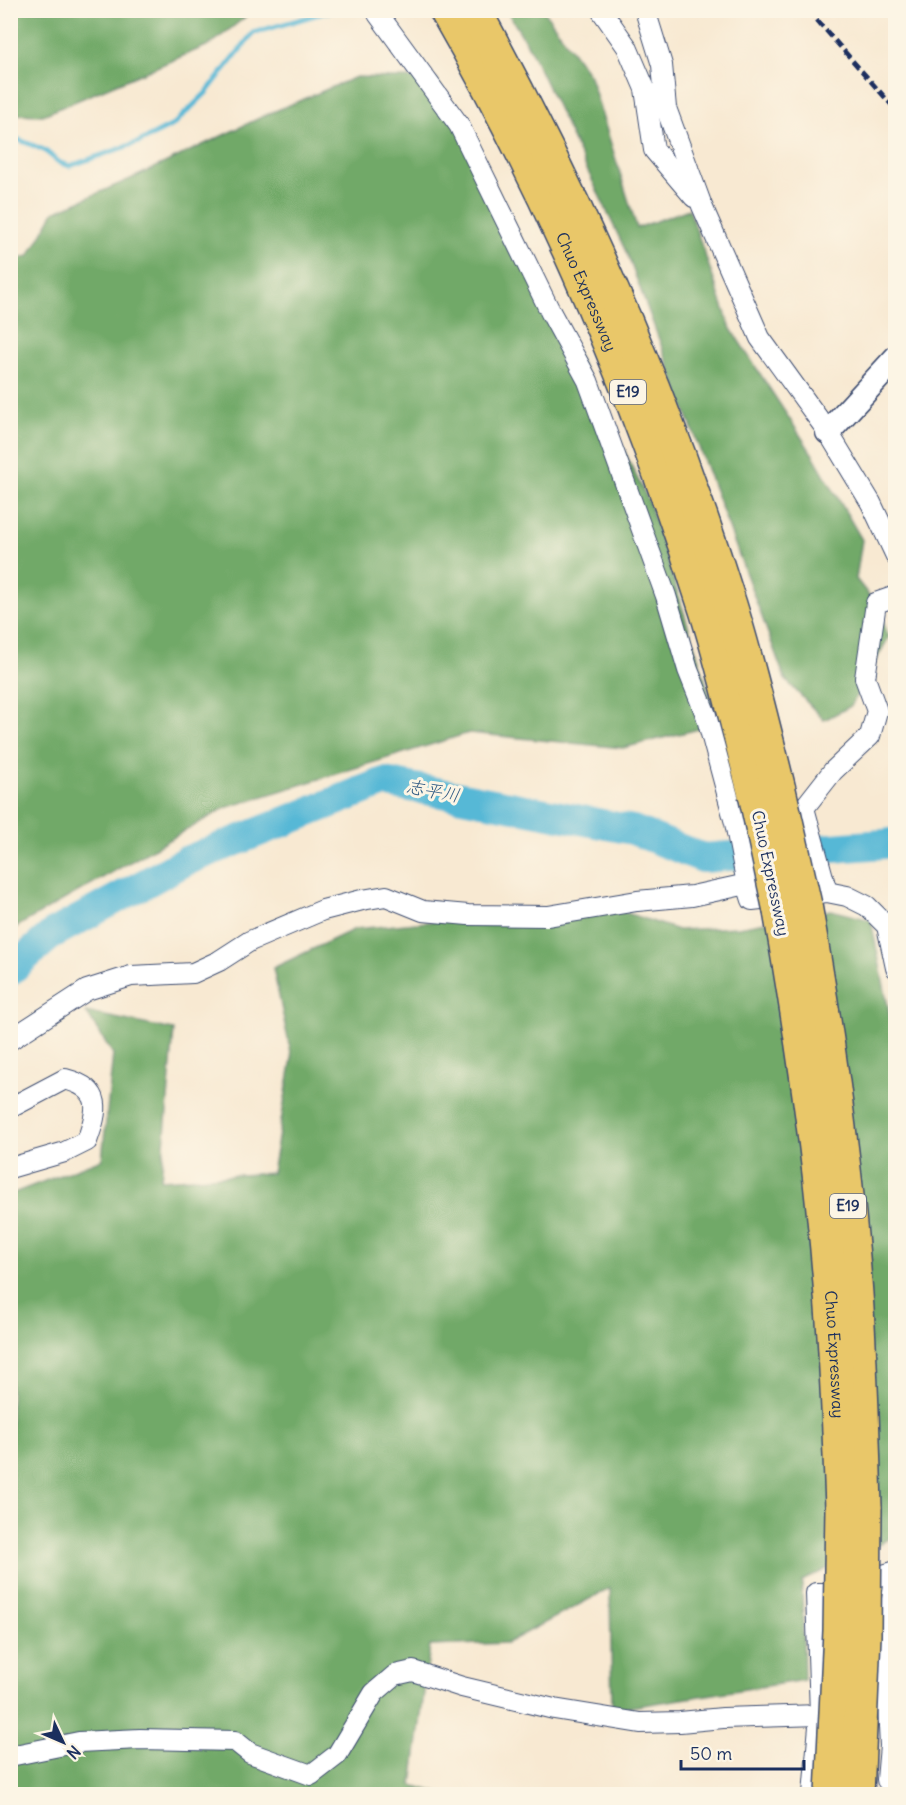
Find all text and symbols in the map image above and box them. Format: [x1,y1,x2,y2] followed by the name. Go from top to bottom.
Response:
[552,229,621,354] street label: Chuo Expressway
[610,380,646,404] road number: E19
[404,774,462,807] water label: 志平川
[748,808,794,938] street label: Chuo Expressway
[830,1194,866,1218] road number: E19
[821,1290,849,1419] street label: Chuo Expressway
[33,1712,93,1772] north arrow
[681,1733,804,1771] scale bar
[63,1741,85,1763] text: N
[690,1742,732,1765] text: 50 m

